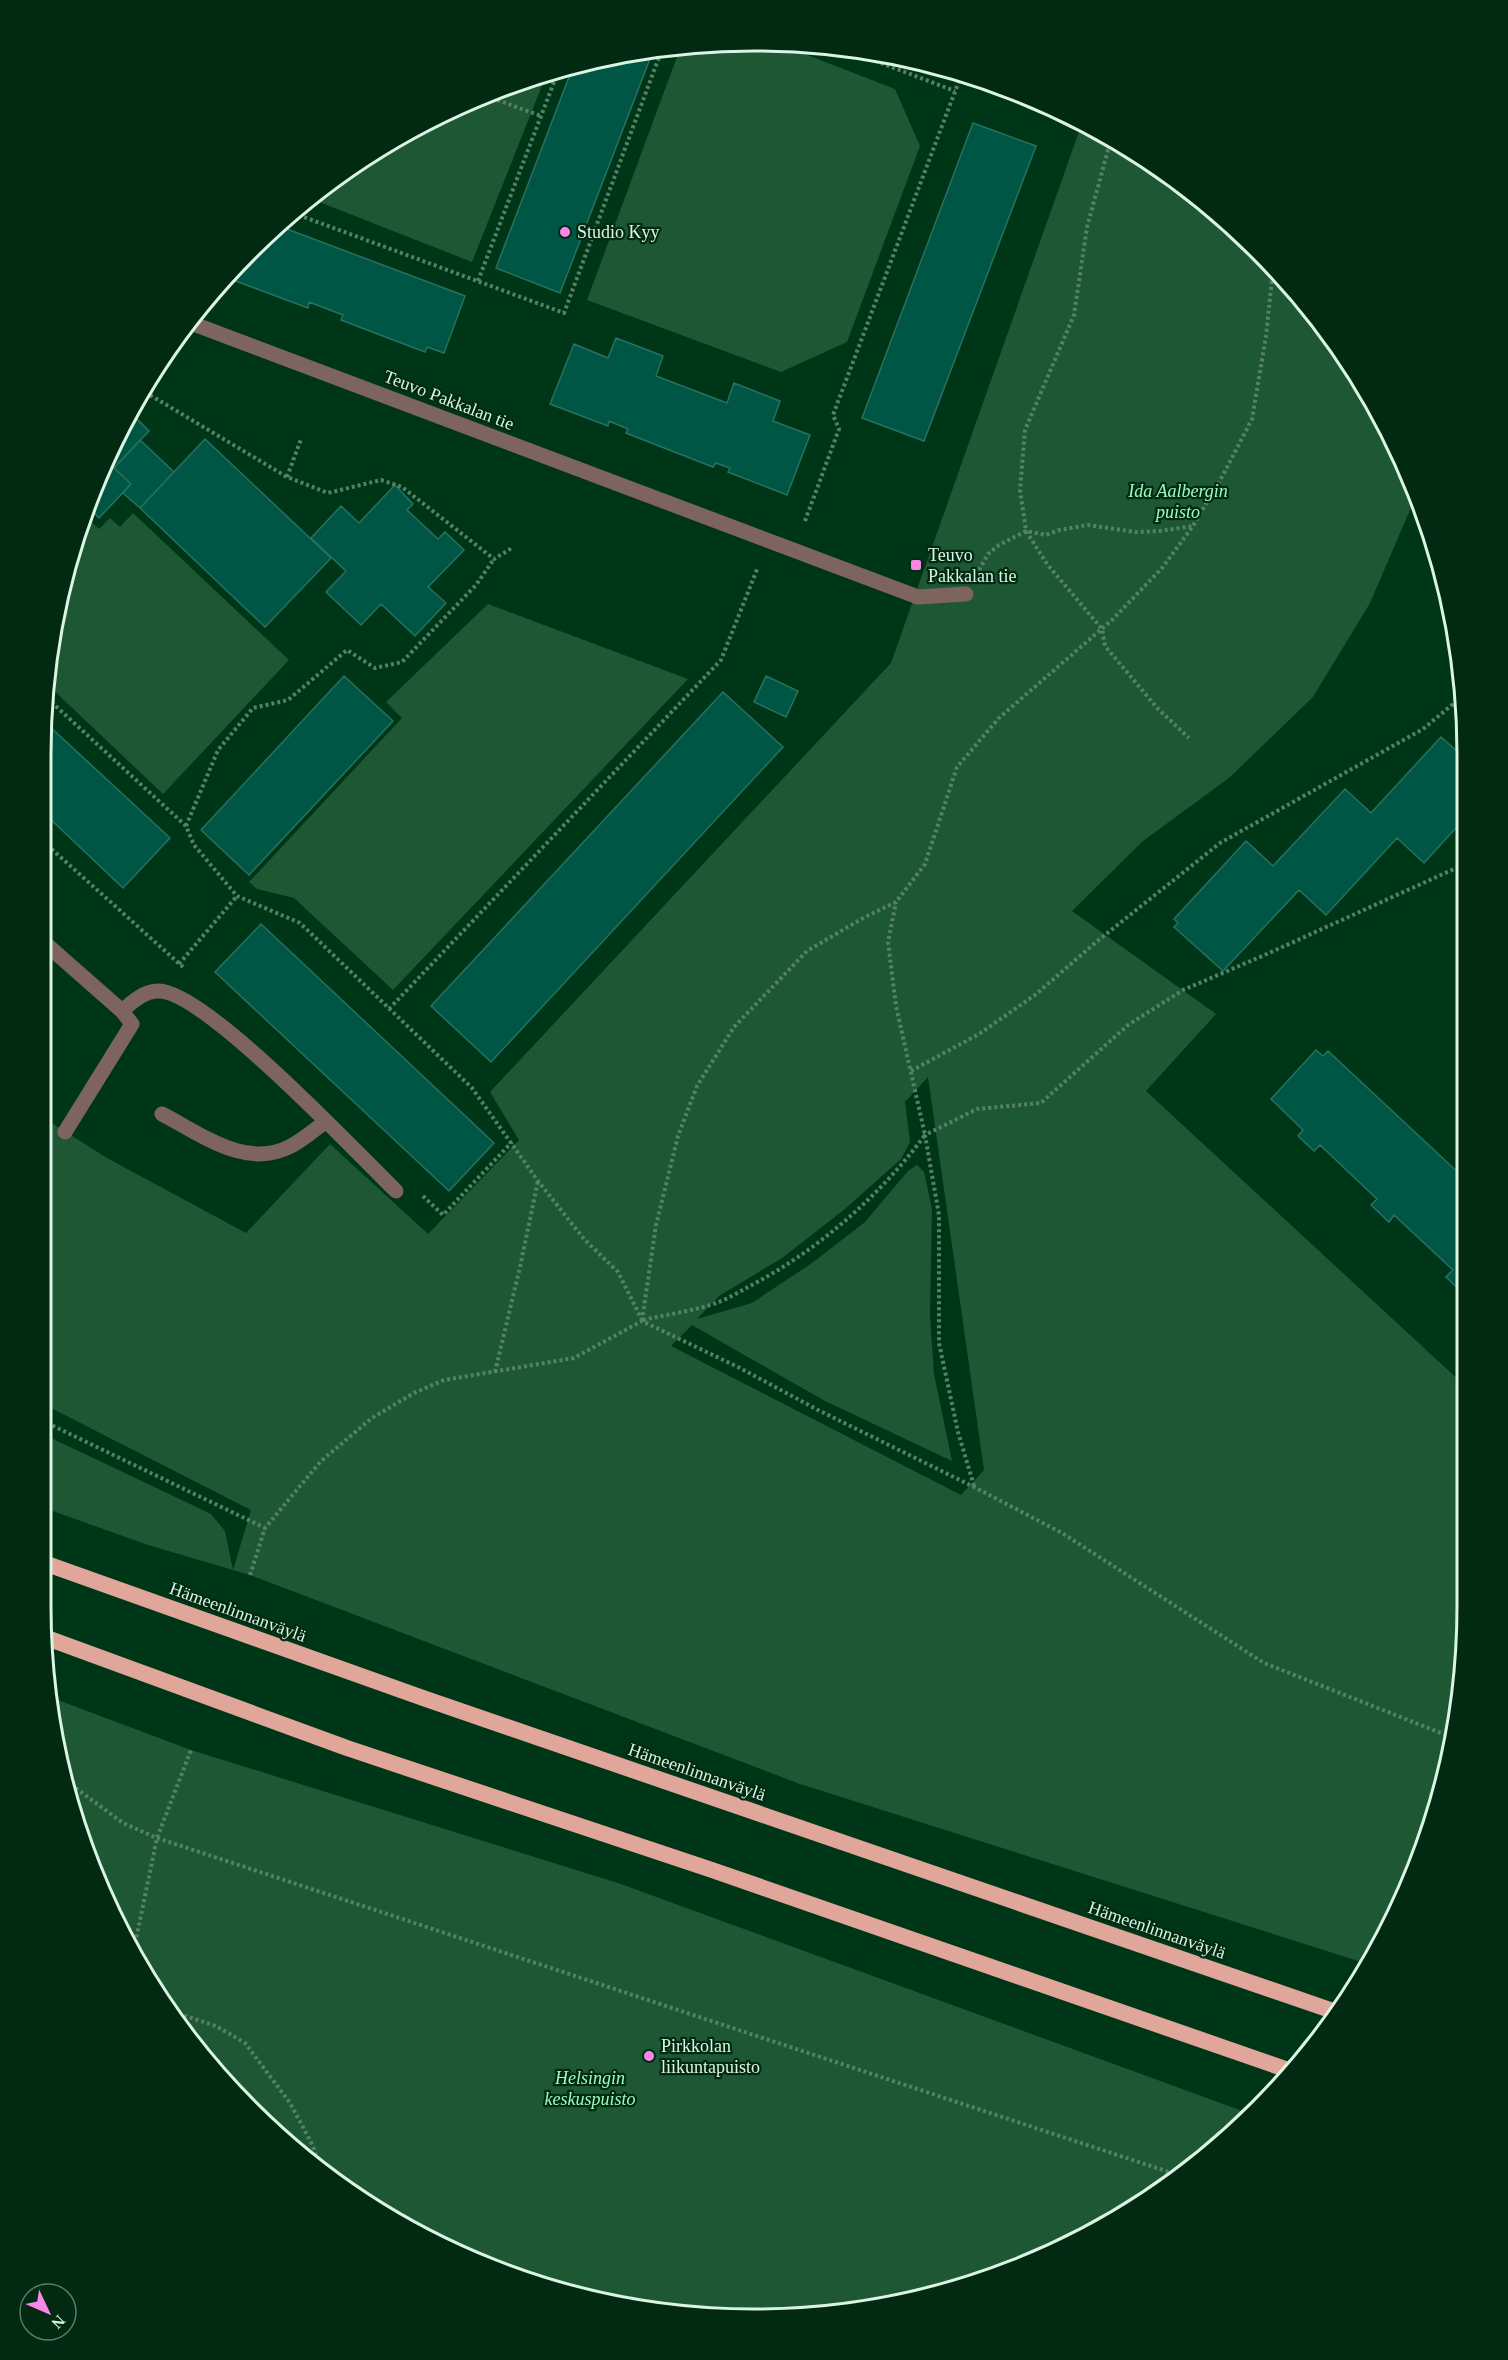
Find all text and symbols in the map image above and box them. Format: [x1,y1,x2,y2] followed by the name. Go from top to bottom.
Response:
[577,222,660,242] place label: Studio Kyy
[558,225,572,239] marker: Studio Kyy
[381,366,517,434] street label: Teuvo Pakkalan tie
[1127,481,1228,522] park label: Ida Aalbergin puisto
[928,545,1016,586] place label: Teuvo Pakkalan tie
[909,558,923,572] marker: Teuvo Pakkalan tie
[167,1578,309,1646] street label: Hämeenlinnanväylä
[626,1739,768,1805] street label: Hämeenlinnanväylä
[1086,1897,1228,1963] street label: Hämeenlinnanväylä
[661,2036,760,2077] place label: Pirkkolan liikuntapuisto
[642,2049,656,2063] marker: Pirkkolan liikuntapuisto
[545,2068,635,2109] park label: Helsingin keskuspuisto
[18,2282,78,2342] north arrow
[48,2312,69,2332] text: N

